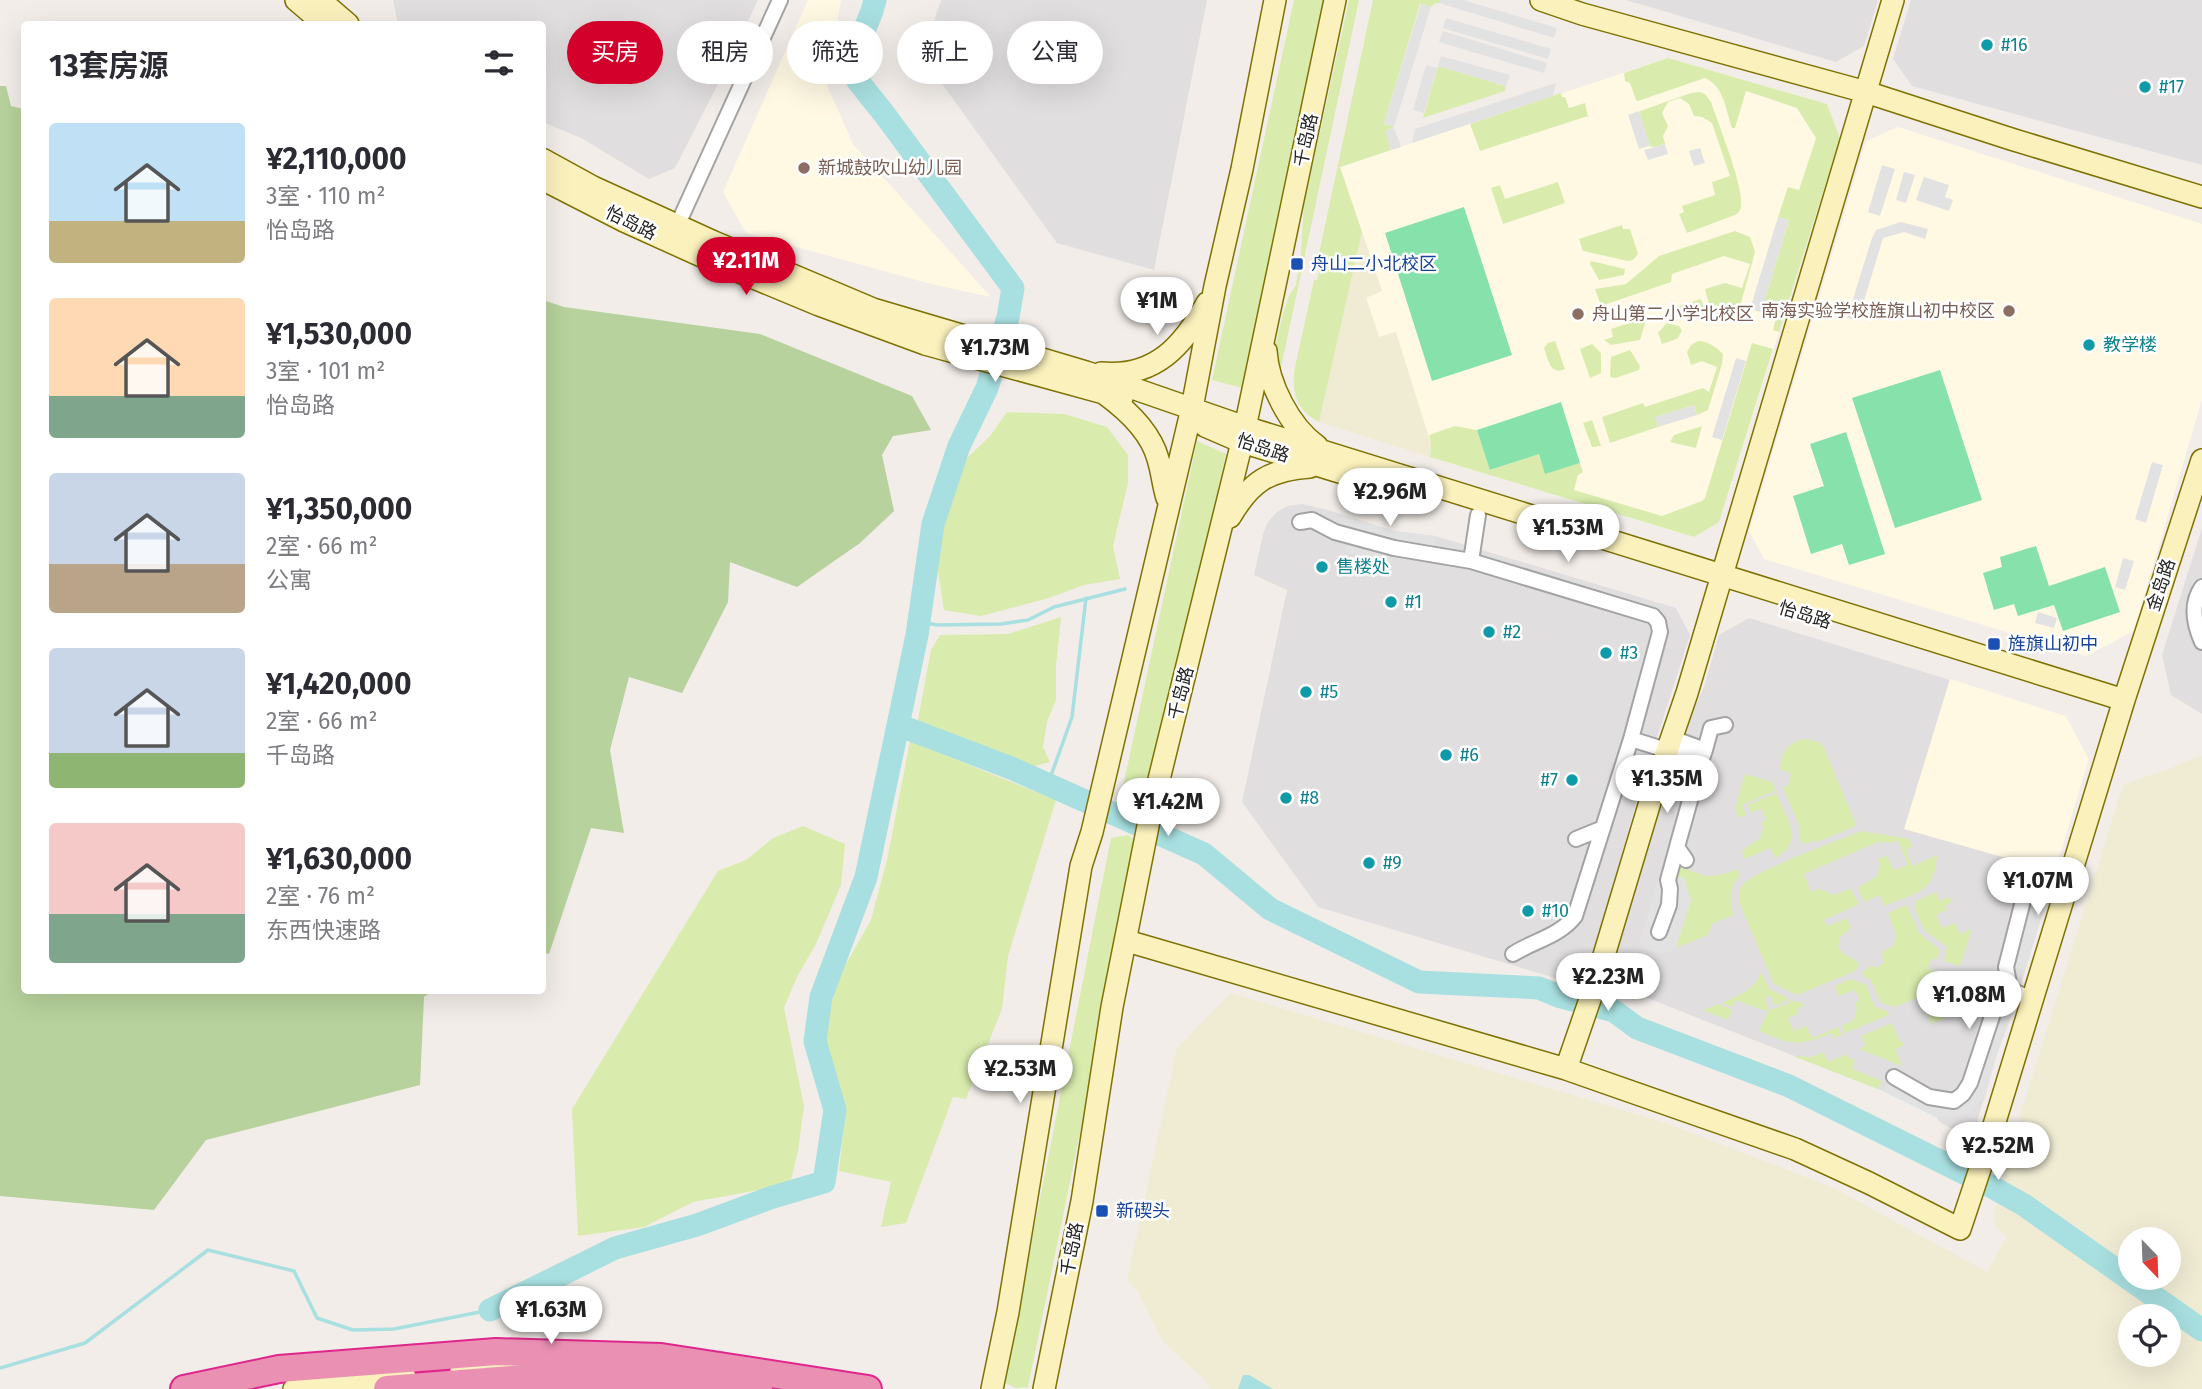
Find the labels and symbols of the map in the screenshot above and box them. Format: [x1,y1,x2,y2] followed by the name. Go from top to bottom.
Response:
[2001,34,2028,56] place label: #16
[1979,37,1995,53] marker: #16
[2159,76,2184,98] place label: #17
[2137,79,2153,95] marker: #17
[1290,111,1322,169] street label: 千岛路
[818,157,962,179] place label: 新城鼓吹山幼儿园
[796,160,812,176] marker: 新城鼓吹山幼儿园
[602,201,660,245] street label: 怡岛路
[689,238,803,297] pin: ¥2.11M
[1311,253,1437,275] place label: 舟山二小北校区
[1289,256,1305,272] marker: 舟山二小北校区
[1123,278,1191,337] pin: ¥1M
[1761,300,1995,322] place label: 南海实验学校旌旗山初中校区
[1592,303,1754,325] place label: 舟山第二小学北校区
[2001,303,2017,319] marker: 南海实验学校旌旗山初中校区
[1570,306,1586,322] marker: 舟山第二小学北校区
[938,324,1052,384] pin: ¥1.73M
[2103,334,2157,356] place label: 教学楼
[2081,337,2097,353] marker: 教学楼
[1234,429,1292,467] street label: 怡岛路
[1333,468,1447,528] pin: ¥2.96M
[1511,504,1625,564] pin: ¥1.53M
[1336,556,1390,578] place label: 售楼处
[2142,556,2180,614] street label: 金岛路
[1314,559,1330,575] marker: 售楼处
[1405,591,1422,613] place label: #1
[1383,594,1399,610] marker: #1
[1776,597,1834,633] street label: 怡岛路
[1503,621,1521,643] place label: #2
[1481,624,1497,640] marker: #2
[2008,633,2098,655] place label: 旌旗山初中
[1986,636,2002,652] marker: 旌旗山初中
[1620,642,1638,664] place label: #3
[1598,645,1614,661] marker: #3
[1164,664,1198,722] street label: 千岛路
[1320,681,1338,703] place label: #5
[1298,684,1314,700] marker: #5
[1460,744,1479,766] place label: #6
[1438,747,1454,763] marker: #6
[1610,756,1724,815] pin: ¥1.35M
[1541,769,1558,791] place label: #7
[1564,772,1580,788] marker: #7
[1111,778,1225,838] pin: ¥1.42M
[1300,787,1319,809] place label: #8
[1278,790,1294,806] marker: #8
[1383,852,1402,874] place label: #9
[1361,855,1377,871] marker: #9
[1981,858,2095,917] pin: ¥1.07M
[1542,900,1569,922] place label: #10
[1520,903,1536,919] marker: #10
[1551,954,1665,1013] pin: ¥2.23M
[1912,972,2026,1031] pin: ¥1.08M
[963,1046,1077,1105] pin: ¥2.53M
[1941,1122,2055,1182] pin: ¥2.52M
[1116,1200,1170,1222] place label: 新碶头
[1094,1203,1110,1219] marker: 新碶头
[1056,1220,1088,1278] street label: 千岛路
[2118,1227,2180,1290] north arrow
[494,1286,608,1346] pin: ¥1.63M

